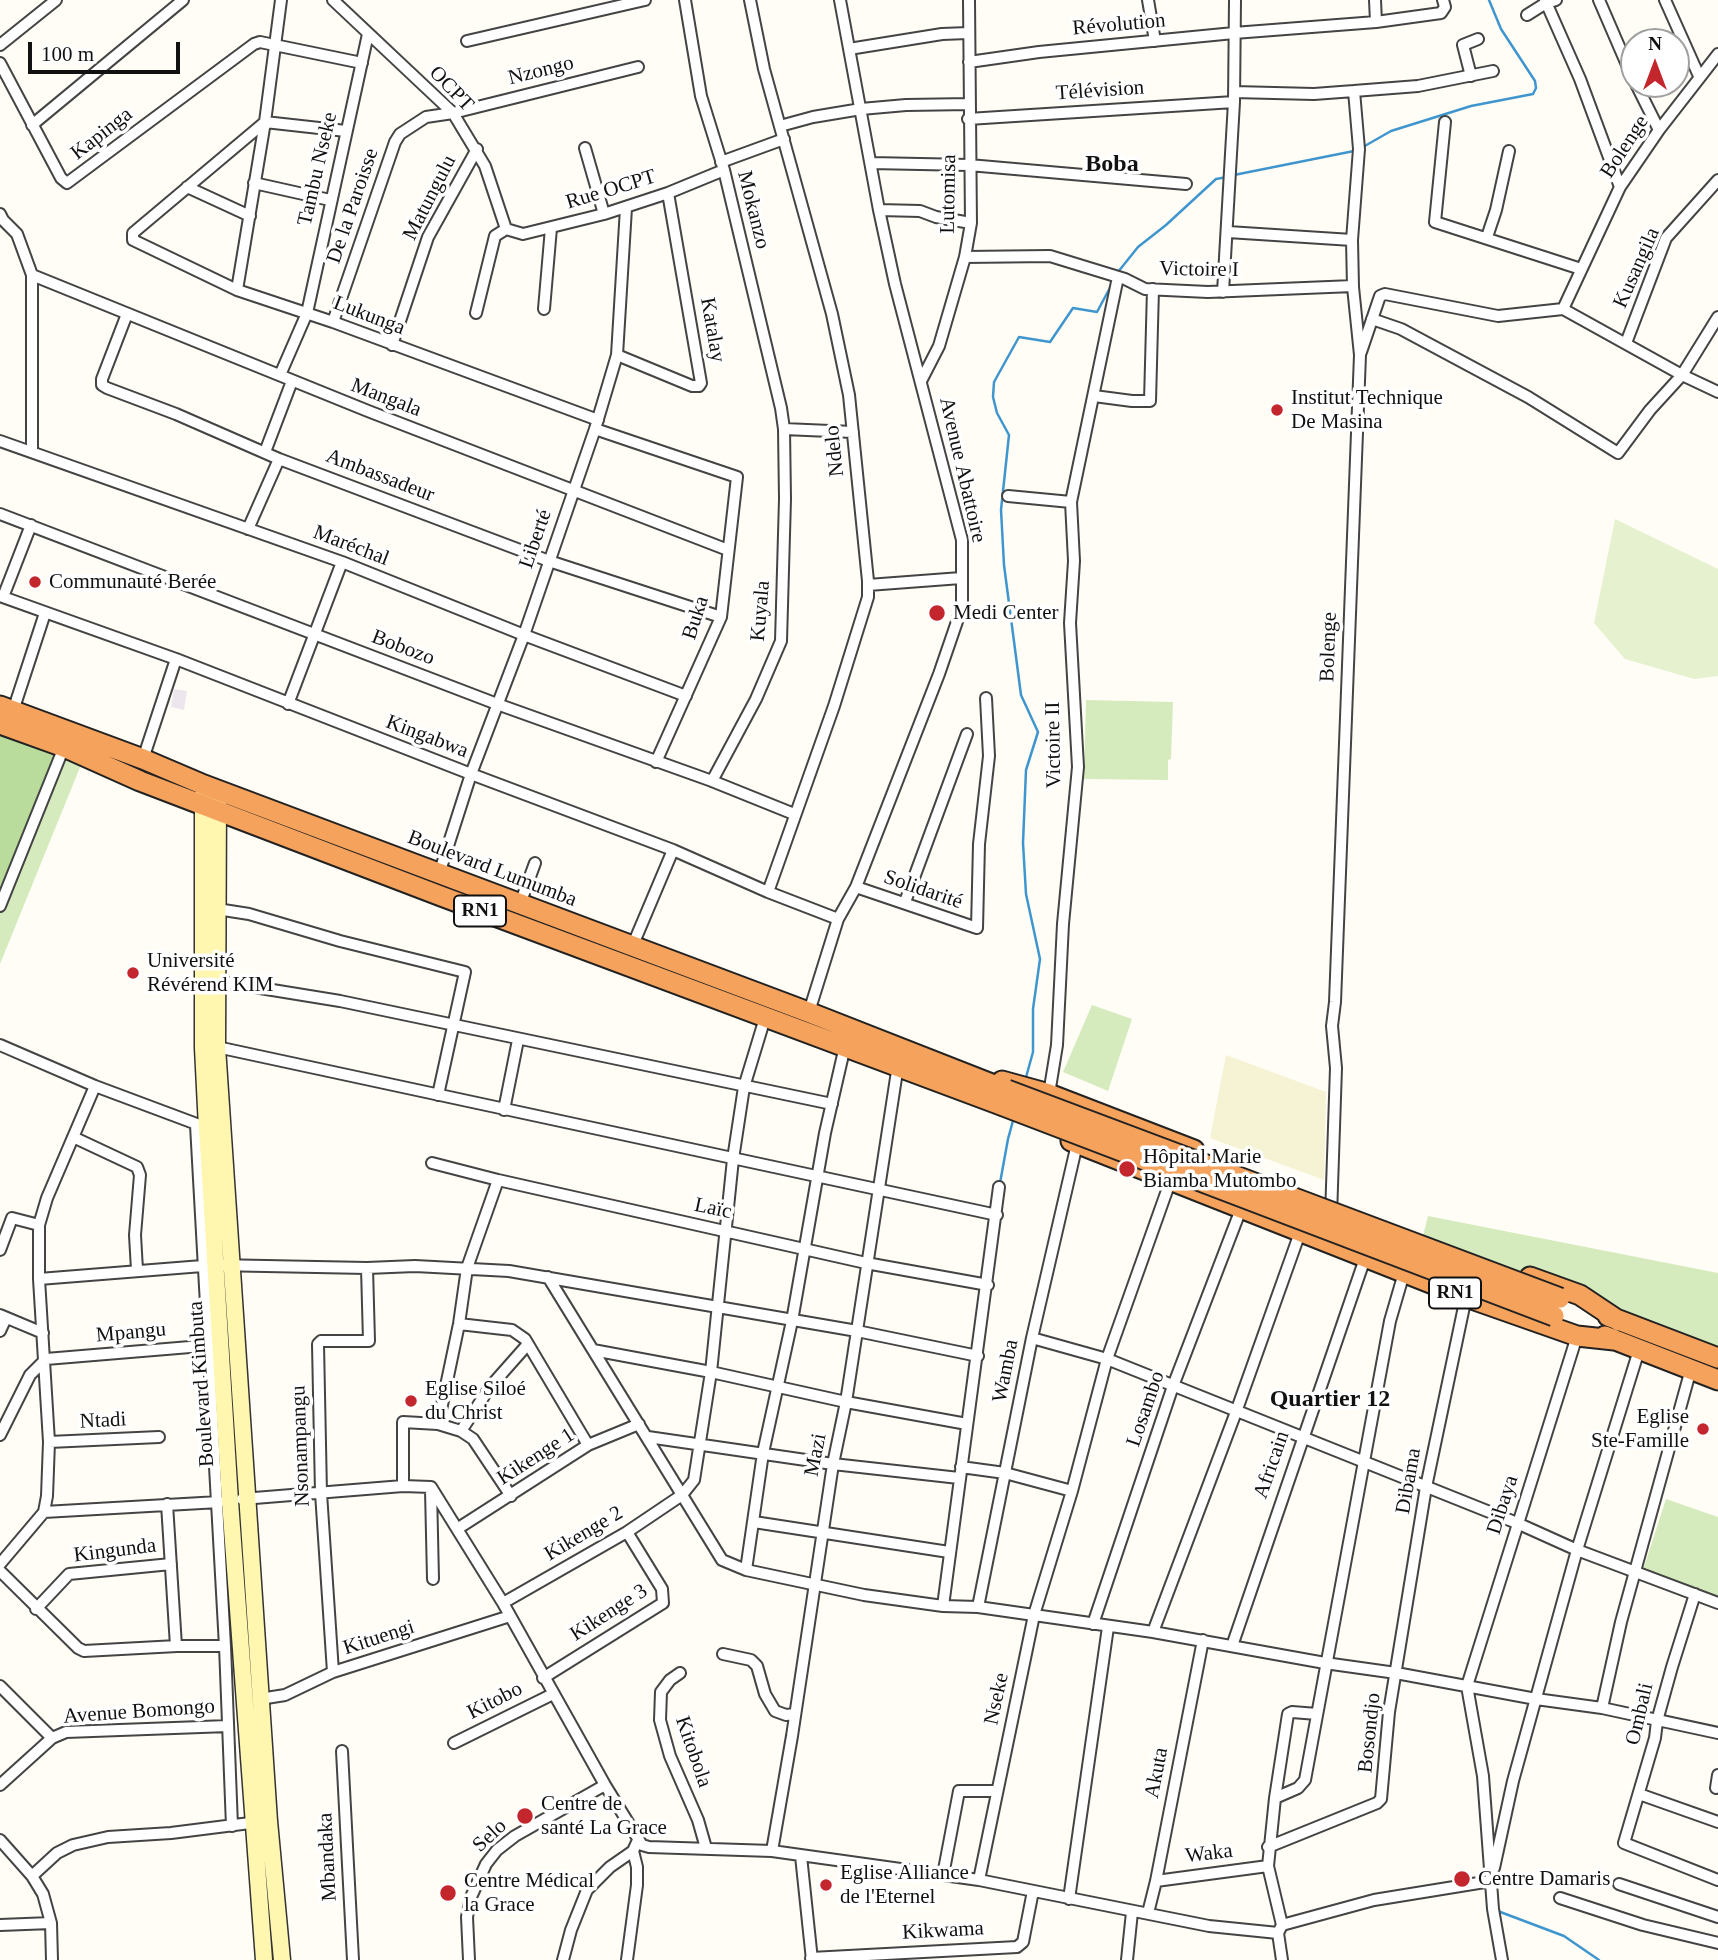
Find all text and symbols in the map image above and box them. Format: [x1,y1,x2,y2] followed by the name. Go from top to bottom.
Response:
[1071,8,1167,42] street label: Révolution
[32,28,184,72] scale bar
[1620,28,1690,98] north arrow
[1648,33,1662,54] text: N
[41,42,94,66] text: 100 m
[506,51,576,91] street label: Nzongo
[423,61,479,117] street label: OCPT
[1055,75,1145,107] street label: Télévision
[66,102,138,166] street label: Kapinga
[293,110,343,228] street label: Tambu Nseke
[1595,111,1655,183] street label: Bolenge
[322,145,384,267] street label: De la Paroisse
[398,151,462,245] street label: Matungulu
[1085,151,1139,179] district label: Boba
[936,154,962,234] street label: Lutomisa
[563,164,659,216] street label: Rue OCPT
[731,168,775,252] street label: Mokanzo
[1608,224,1666,312] street label: Kusangila
[1159,257,1239,283] street label: Victoire I
[330,291,408,341] street label: Lukunga
[694,296,730,364] street label: Katalay
[347,373,425,423] street label: Mangala
[1291,385,1443,435] place label: Institut Technique De Masina
[933,395,991,545] street label: Avenue Abattoire
[1269,402,1285,418] marker: Institut Technique De Masina
[820,424,850,478] street label: Ndelo
[322,444,438,508] street label: Ambassadeur
[514,506,558,572] street label: Liberté
[309,520,393,572] street label: Maréchal
[49,569,216,595] place label: Communauté Berée
[27,574,43,590] marker: Communauté Berée
[746,580,776,642] street label: Kuyala
[677,593,715,643] street label: Buka
[953,600,1059,626] place label: Medi Center
[927,603,947,623] marker: Medi Center
[1315,612,1343,682] street label: Bolenge
[368,625,438,671] street label: Bobozo
[1041,701,1067,789] street label: Victoire II
[382,710,472,764] street label: Kingabwa
[404,825,580,913] street label: Boulevard Lumumba
[880,865,966,915] street label: Solidarité
[454,896,506,926] road number: RN1
[147,948,274,998] place label: Université Révérend KIM
[125,965,141,981] marker: Université Révérend KIM
[1143,1144,1296,1194] place label: Hôpital Marie Biamba Mutombo
[1117,1159,1137,1179] marker: Hôpital Marie Biamba Mutombo
[692,1193,734,1225] street label: Laïc
[1429,1278,1481,1308] road number: RN1
[184,1300,220,1468] street label: Boulevard Kimbuta
[95,1317,167,1349] street label: Mpangu
[988,1337,1024,1405] street label: Wamba
[1121,1368,1171,1450] street label: Losambo
[425,1376,526,1426] place label: Eglise Siloé du Christ
[286,1385,316,1507] street label: Nsonampangu
[1270,1386,1390,1414] district label: Quartier 12
[403,1393,419,1409] marker: Eglise Siloé du Christ
[1591,1404,1689,1454] place label: Eglise Ste-Famille
[79,1407,127,1435] street label: Ntadi
[1695,1421,1711,1437] marker: Eglise Ste-Famille
[493,1423,579,1491] street label: Kikenge 1
[1249,1428,1295,1502] street label: Africain
[800,1431,832,1479] street label: Mazi
[1391,1446,1427,1516] street label: Dibama
[1482,1472,1524,1538] street label: Dibaya
[540,1501,628,1567] street label: Kikenge 2
[72,1533,158,1569] street label: Kingunda
[566,1579,652,1647] street label: Kikenge 3
[340,1615,418,1661] street label: Kituengi
[979,1671,1015,1727] street label: Nseke
[463,1677,527,1725] street label: Kitobo
[1621,1680,1659,1748] street label: Ombali
[1353,1692,1387,1774] street label: Bosondjo
[62,1694,216,1730] street label: Avenue Bomongo
[669,1713,717,1791] street label: Kitobola
[1140,1745,1174,1801] street label: Akuta
[541,1791,667,1841] place label: Centre de santé La Grace
[515,1806,535,1826] marker: Centre de santé La Grace
[313,1812,343,1902] street label: Mbandaka
[468,1814,512,1858] street label: Selo
[1184,1839,1234,1869] street label: Waka
[840,1860,969,1910] place label: Eglise Alliance de l'Eternel
[1478,1866,1610,1892] place label: Centre Damaris
[464,1868,594,1918] place label: Centre Médical la Grace
[1452,1869,1472,1889] marker: Centre Damaris
[818,1877,834,1893] marker: Eglise Alliance de l'Eternel
[438,1883,458,1903] marker: Centre Médical la Grace
[902,1916,984,1946] street label: Kikwama

